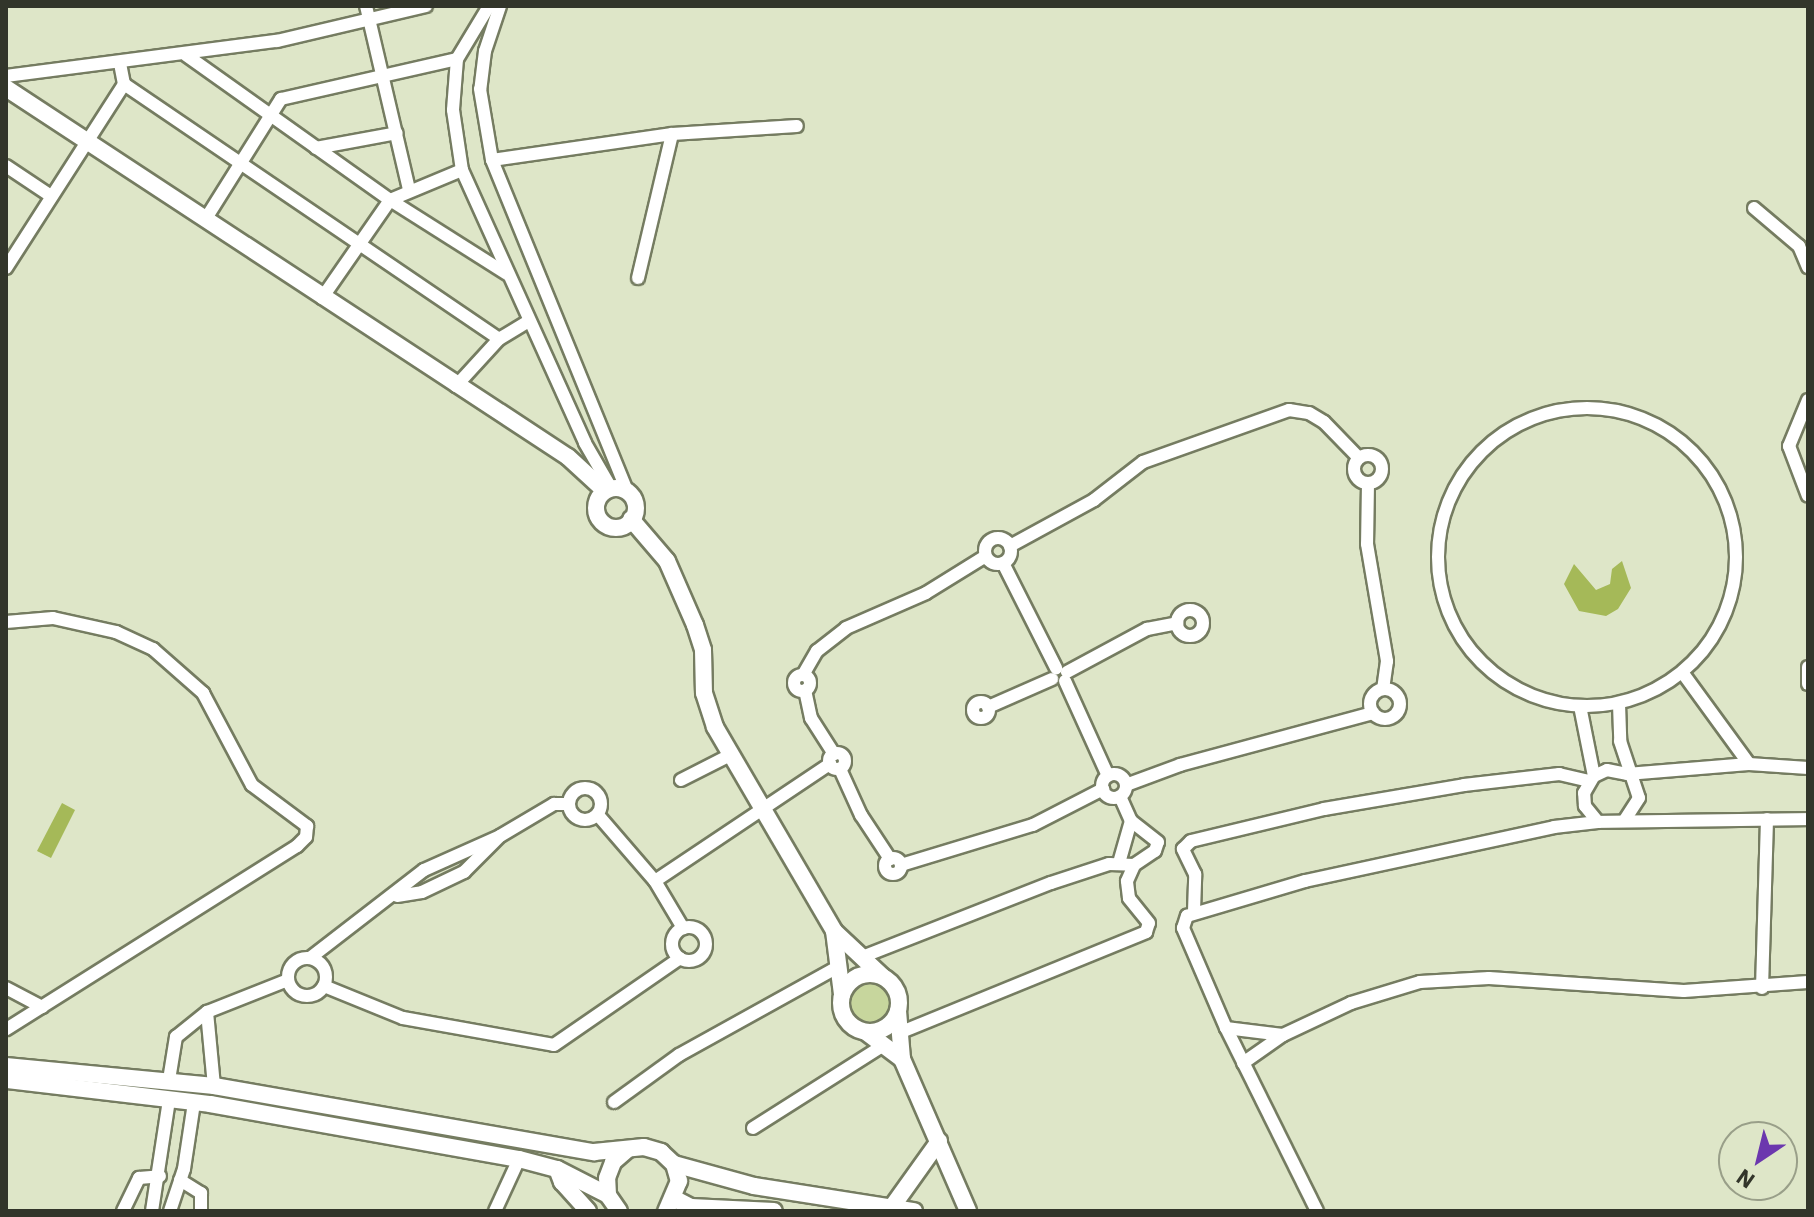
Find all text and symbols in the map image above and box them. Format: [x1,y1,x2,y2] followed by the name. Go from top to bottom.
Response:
[1718,1121,1798,1201] north arrow
[1730,1163,1760,1196] text: N

